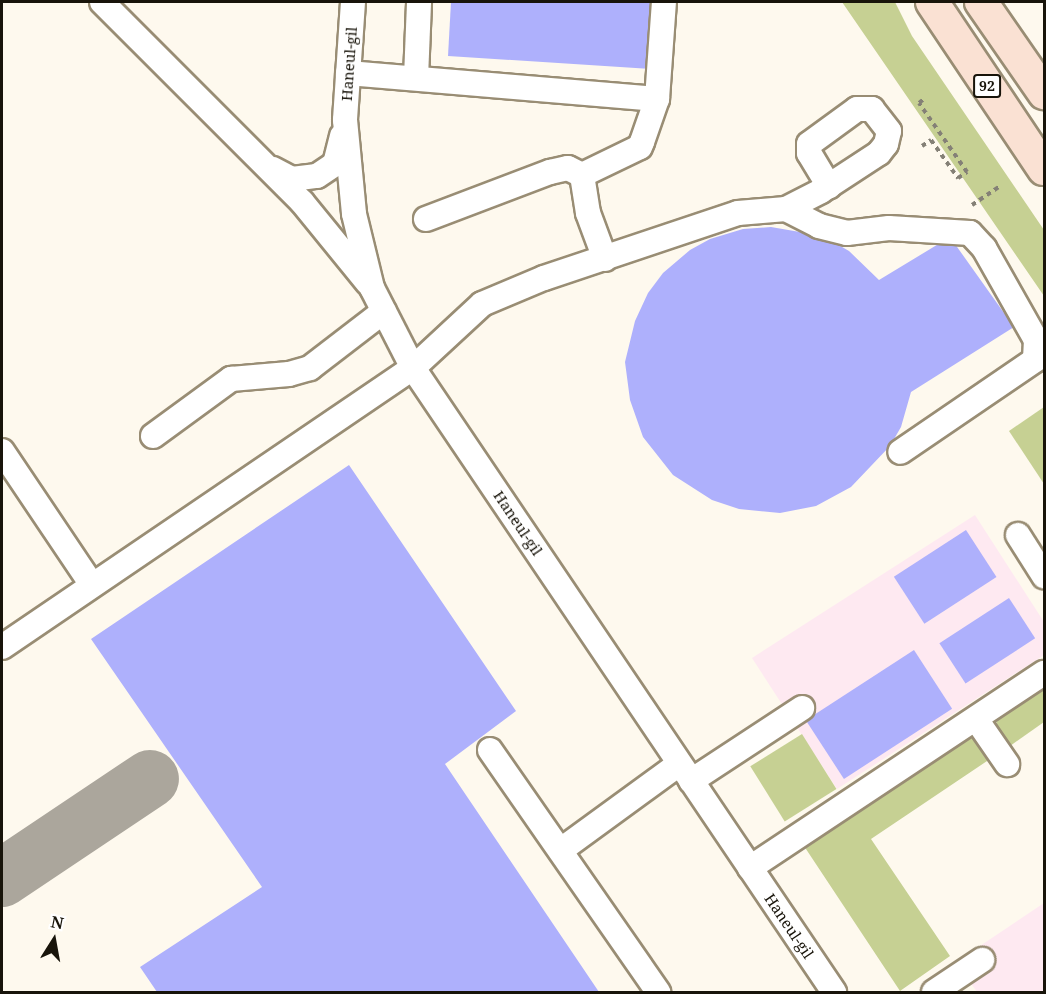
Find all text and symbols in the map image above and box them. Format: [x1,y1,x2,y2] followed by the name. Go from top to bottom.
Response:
[337,26,361,102] street label: Haneul-gil
[972,75,1002,97] road number: 92
[490,487,546,559] street label: Haneul-gil
[761,890,817,962] street label: Haneul-gil
[24,910,84,970] north arrow
[49,910,66,934] text: N

